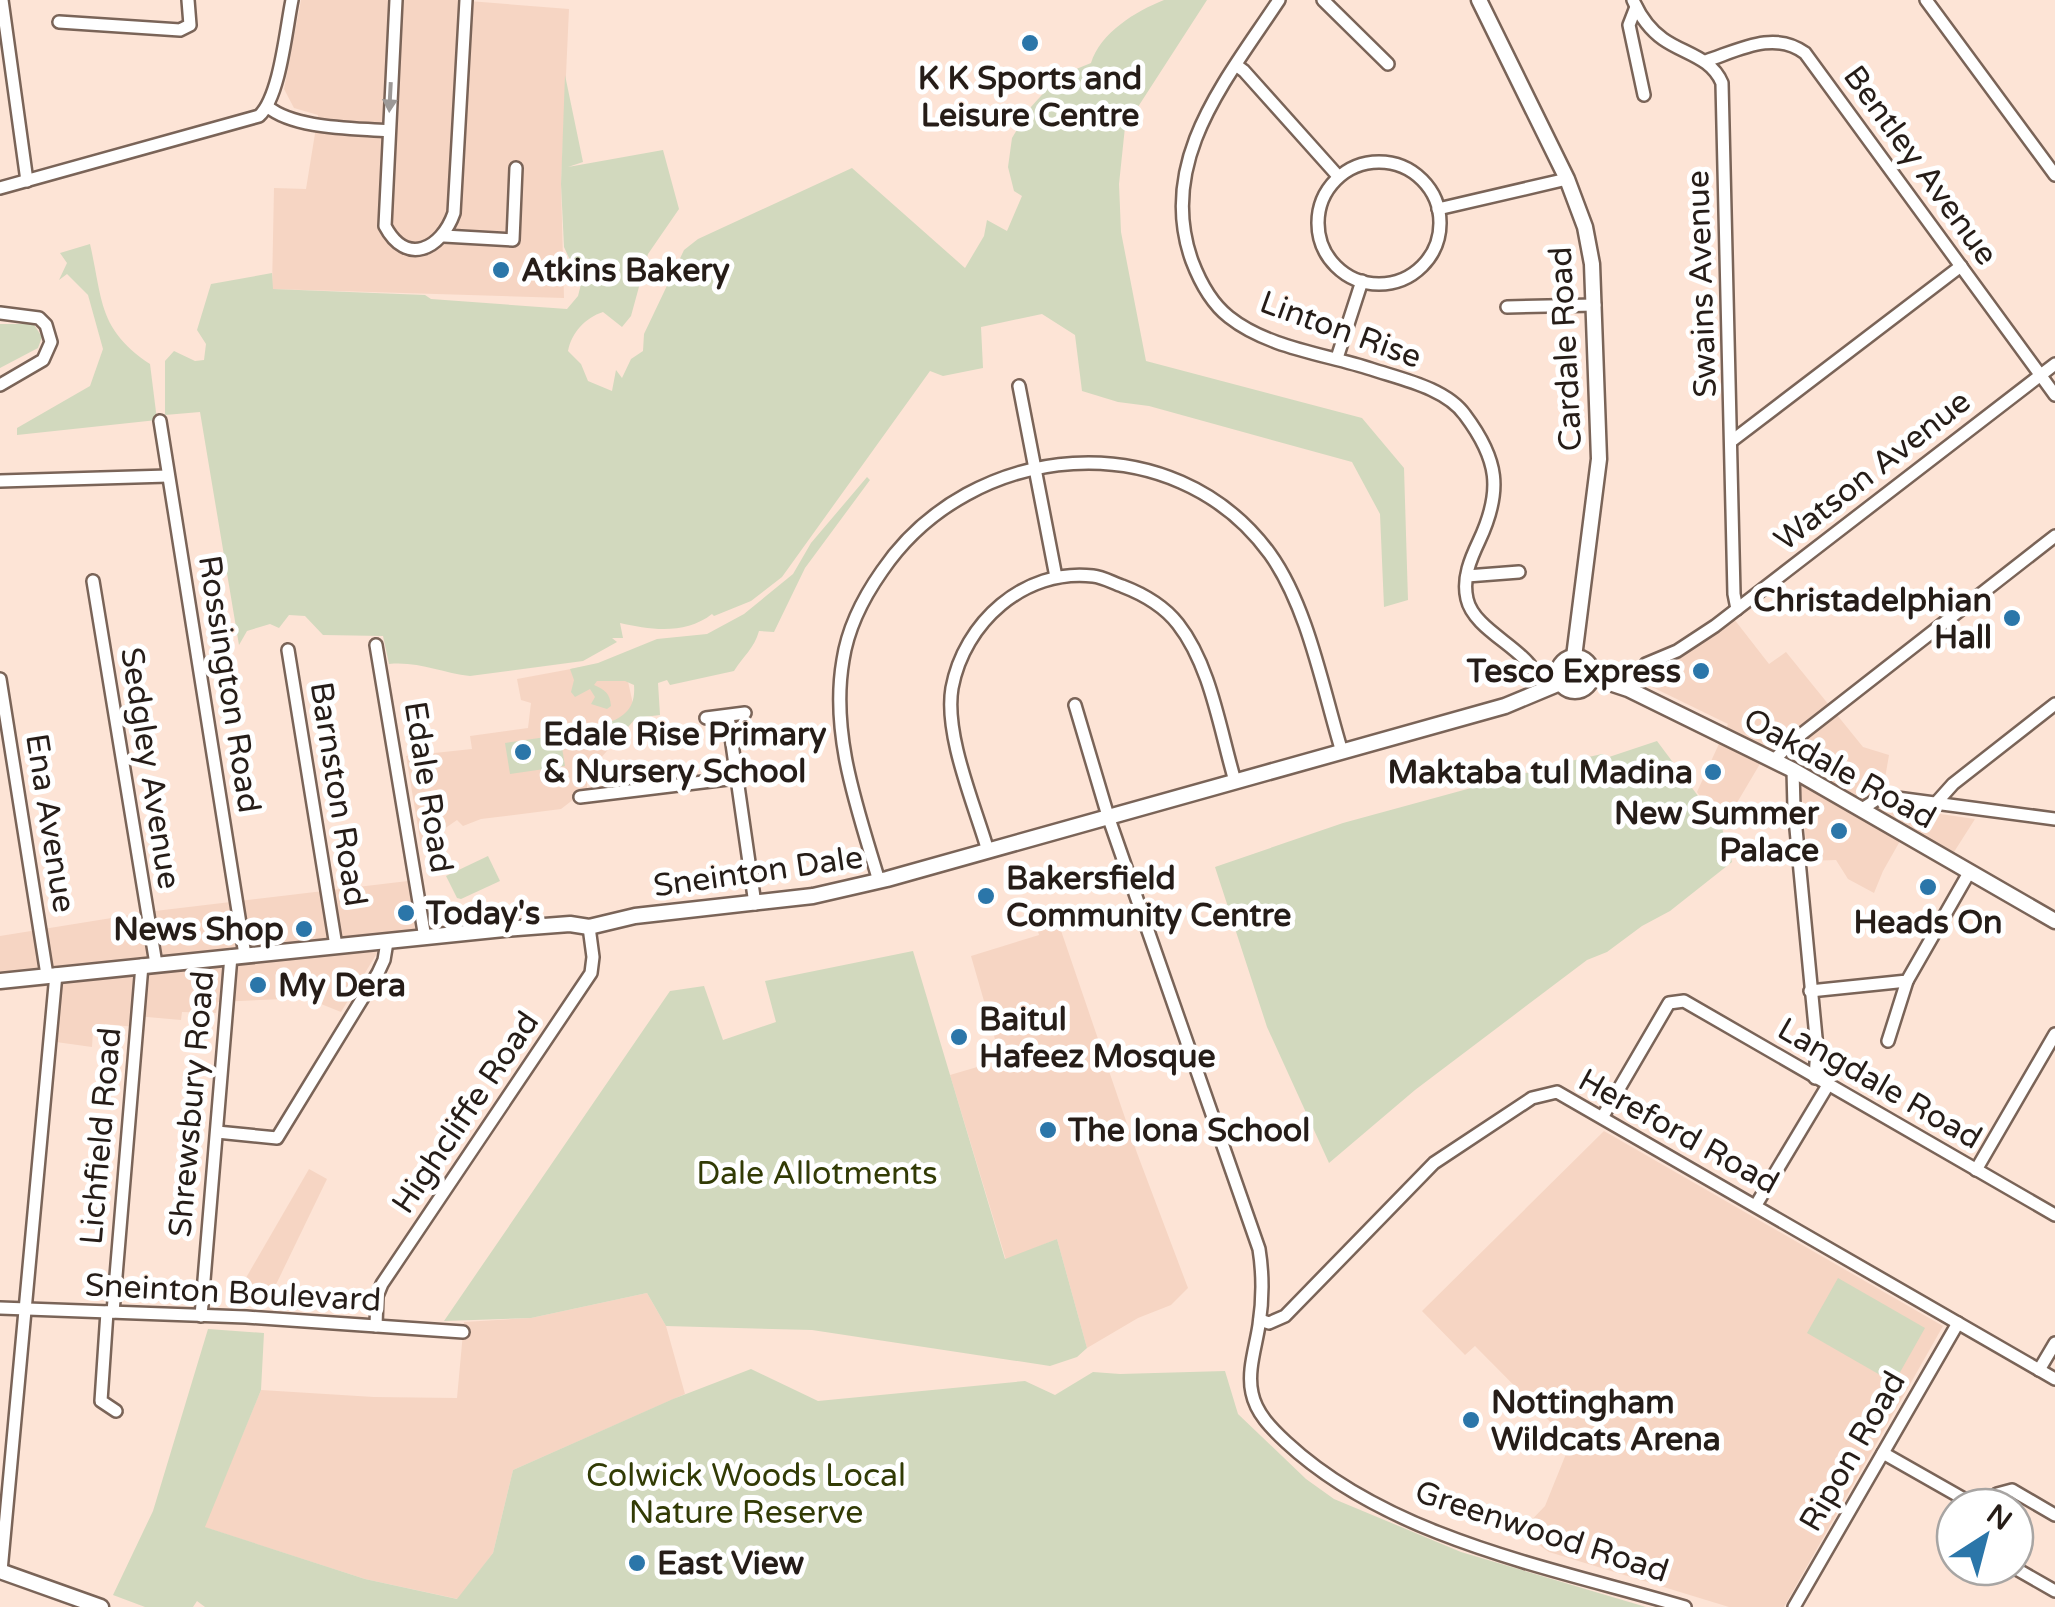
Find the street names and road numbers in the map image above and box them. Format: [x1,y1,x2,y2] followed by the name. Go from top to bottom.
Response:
[1835,58,2005,273] street label: Bentley Avenue
[1679,170,1725,398] street label: Swains Avenue
[1542,246,1590,452] street label: Cardale Road
[1255,283,1427,377] street label: Linton Rise
[1767,383,1978,559] street label: Watson Avenue
[190,553,268,816] street label: Rossington Road
[112,645,188,892] street label: Sedgley Avenue
[302,679,375,909] street label: Barnston Road
[396,699,460,876] street label: Edale Road
[1737,700,1942,837] street label: Oakdale Road
[17,731,83,915] street label: Ena Avenue
[651,838,865,906] street label: Sneinton Dale
[161,969,223,1239] street label: Shrewsbury Road
[384,1004,547,1221] street label: Highcliffe Road
[1771,1010,1988,1158] street label: Langdale Road
[73,1026,129,1246] street label: Lichfield Road
[1572,1061,1785,1203] street label: Hereford Road
[84,1266,382,1320] street label: Sneinton Boulevard
[1792,1365,1914,1538] street label: Ripon Road
[1410,1473,1673,1591] street label: Greenwood Road

